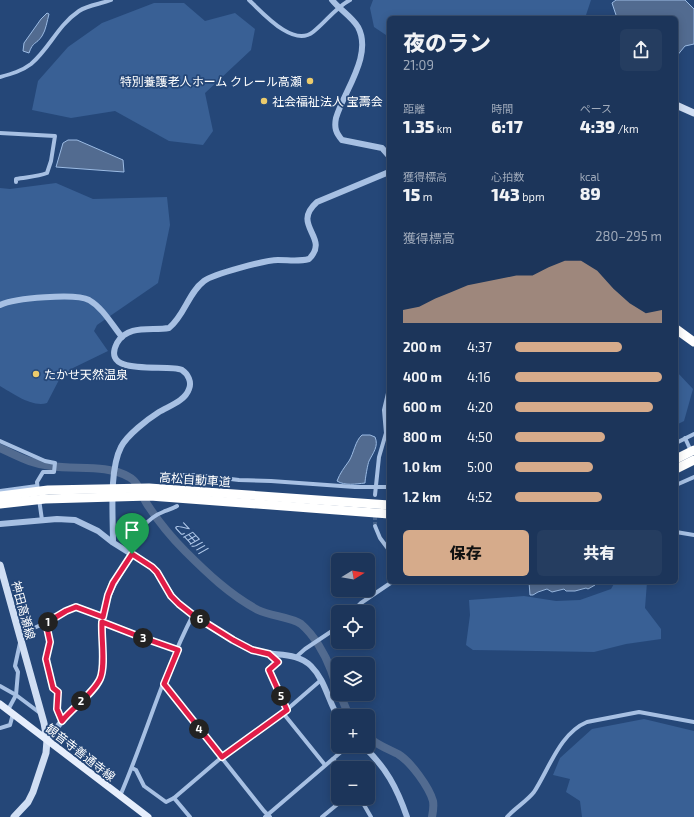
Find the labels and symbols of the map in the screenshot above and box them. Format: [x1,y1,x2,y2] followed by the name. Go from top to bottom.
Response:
[120,74,302,88] place label: 特別養護老人ホーム クレール高瀬
[305,76,315,86] marker: 特別養護老人ホーム クレール高瀬
[272,94,383,108] place label: 社会福祉法人 宝壽会
[259,96,269,106] marker: 社会福祉法人 宝壽会
[44,367,128,381] place label: たかせ天然温泉
[31,369,41,379] marker: たかせ天然温泉
[159,470,231,488] street label: 高松自動車道
[115,513,149,554] pin
[172,517,212,558] water label: 乙田川
[331,553,375,597] north arrow
[9,579,39,641] street label: 神田高瀬線
[190,609,210,629] pin: 6
[38,612,58,632] pin: 1
[133,628,153,648] pin: 3
[271,686,291,706] pin: 5
[71,691,91,711] pin: 2
[189,719,209,739] pin: 4
[44,721,118,783] street label: 観音寺善通寺線

